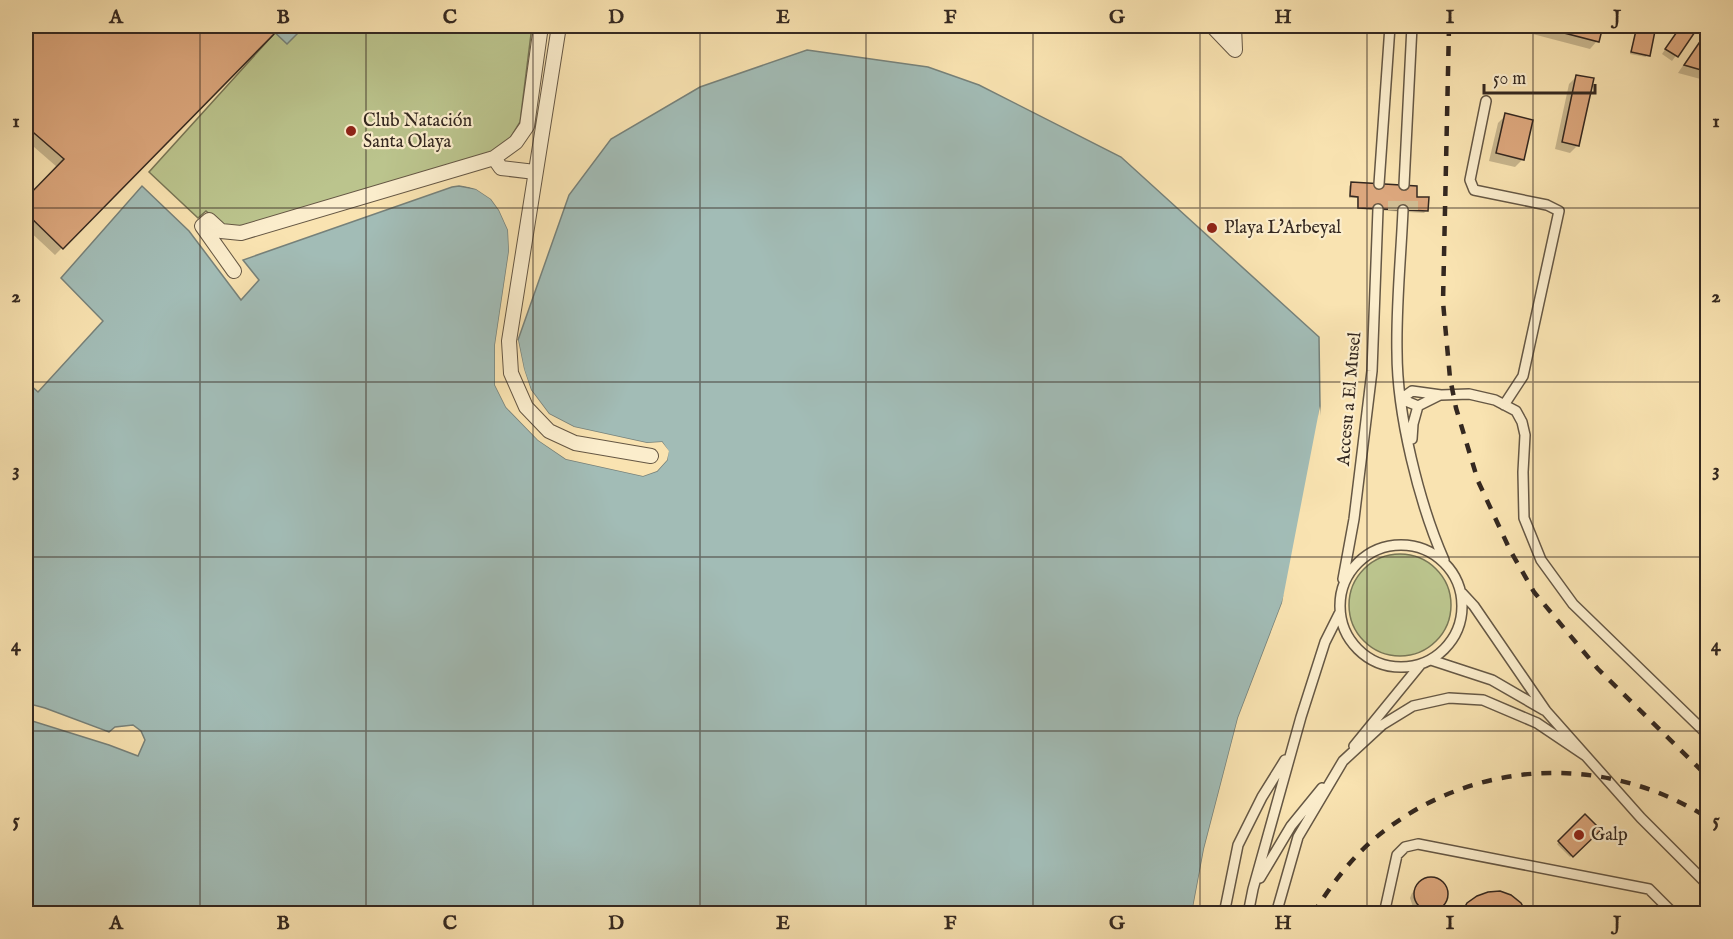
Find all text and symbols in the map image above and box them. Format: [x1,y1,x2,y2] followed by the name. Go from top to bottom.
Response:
[108,5,124,30] text: A
[276,5,290,30] text: B
[443,5,457,30] text: C
[608,5,624,30] text: D
[776,5,790,30] text: E
[944,5,957,30] text: F
[1109,5,1126,30] text: G
[1274,5,1292,30] text: H
[1446,5,1455,30] text: I
[1610,5,1622,30] text: J
[1484,57,1595,95] scale bar
[1493,68,1526,91] text: 50 m
[12,109,20,134] text: 1
[1712,109,1720,134] text: 1
[363,110,472,154] place label: Club Natación Santa Olaya
[344,124,358,138] marker: Club Natación Santa Olaya
[1224,217,1341,240] place label: Playa L'Arbeyal
[1205,221,1219,235] marker: Playa L'Arbeyal
[11,284,21,309] text: 2
[1711,284,1721,309] text: 2
[1333,331,1367,468] street label: Accesu a El Musel
[12,458,20,483] text: 3
[1712,458,1720,483] text: 3
[11,633,22,658] text: 4
[1711,633,1722,658] text: 4
[12,808,20,833] text: 5
[1712,808,1720,833] text: 5
[1591,824,1628,847] place label: Galp
[1572,828,1586,842] marker: Galp
[108,911,124,936] text: A
[276,911,290,936] text: B
[443,911,457,936] text: C
[608,911,624,936] text: D
[776,911,790,936] text: E
[944,911,957,936] text: F
[1109,911,1126,936] text: G
[1274,911,1292,936] text: H
[1446,911,1455,936] text: I
[1610,911,1622,936] text: J

